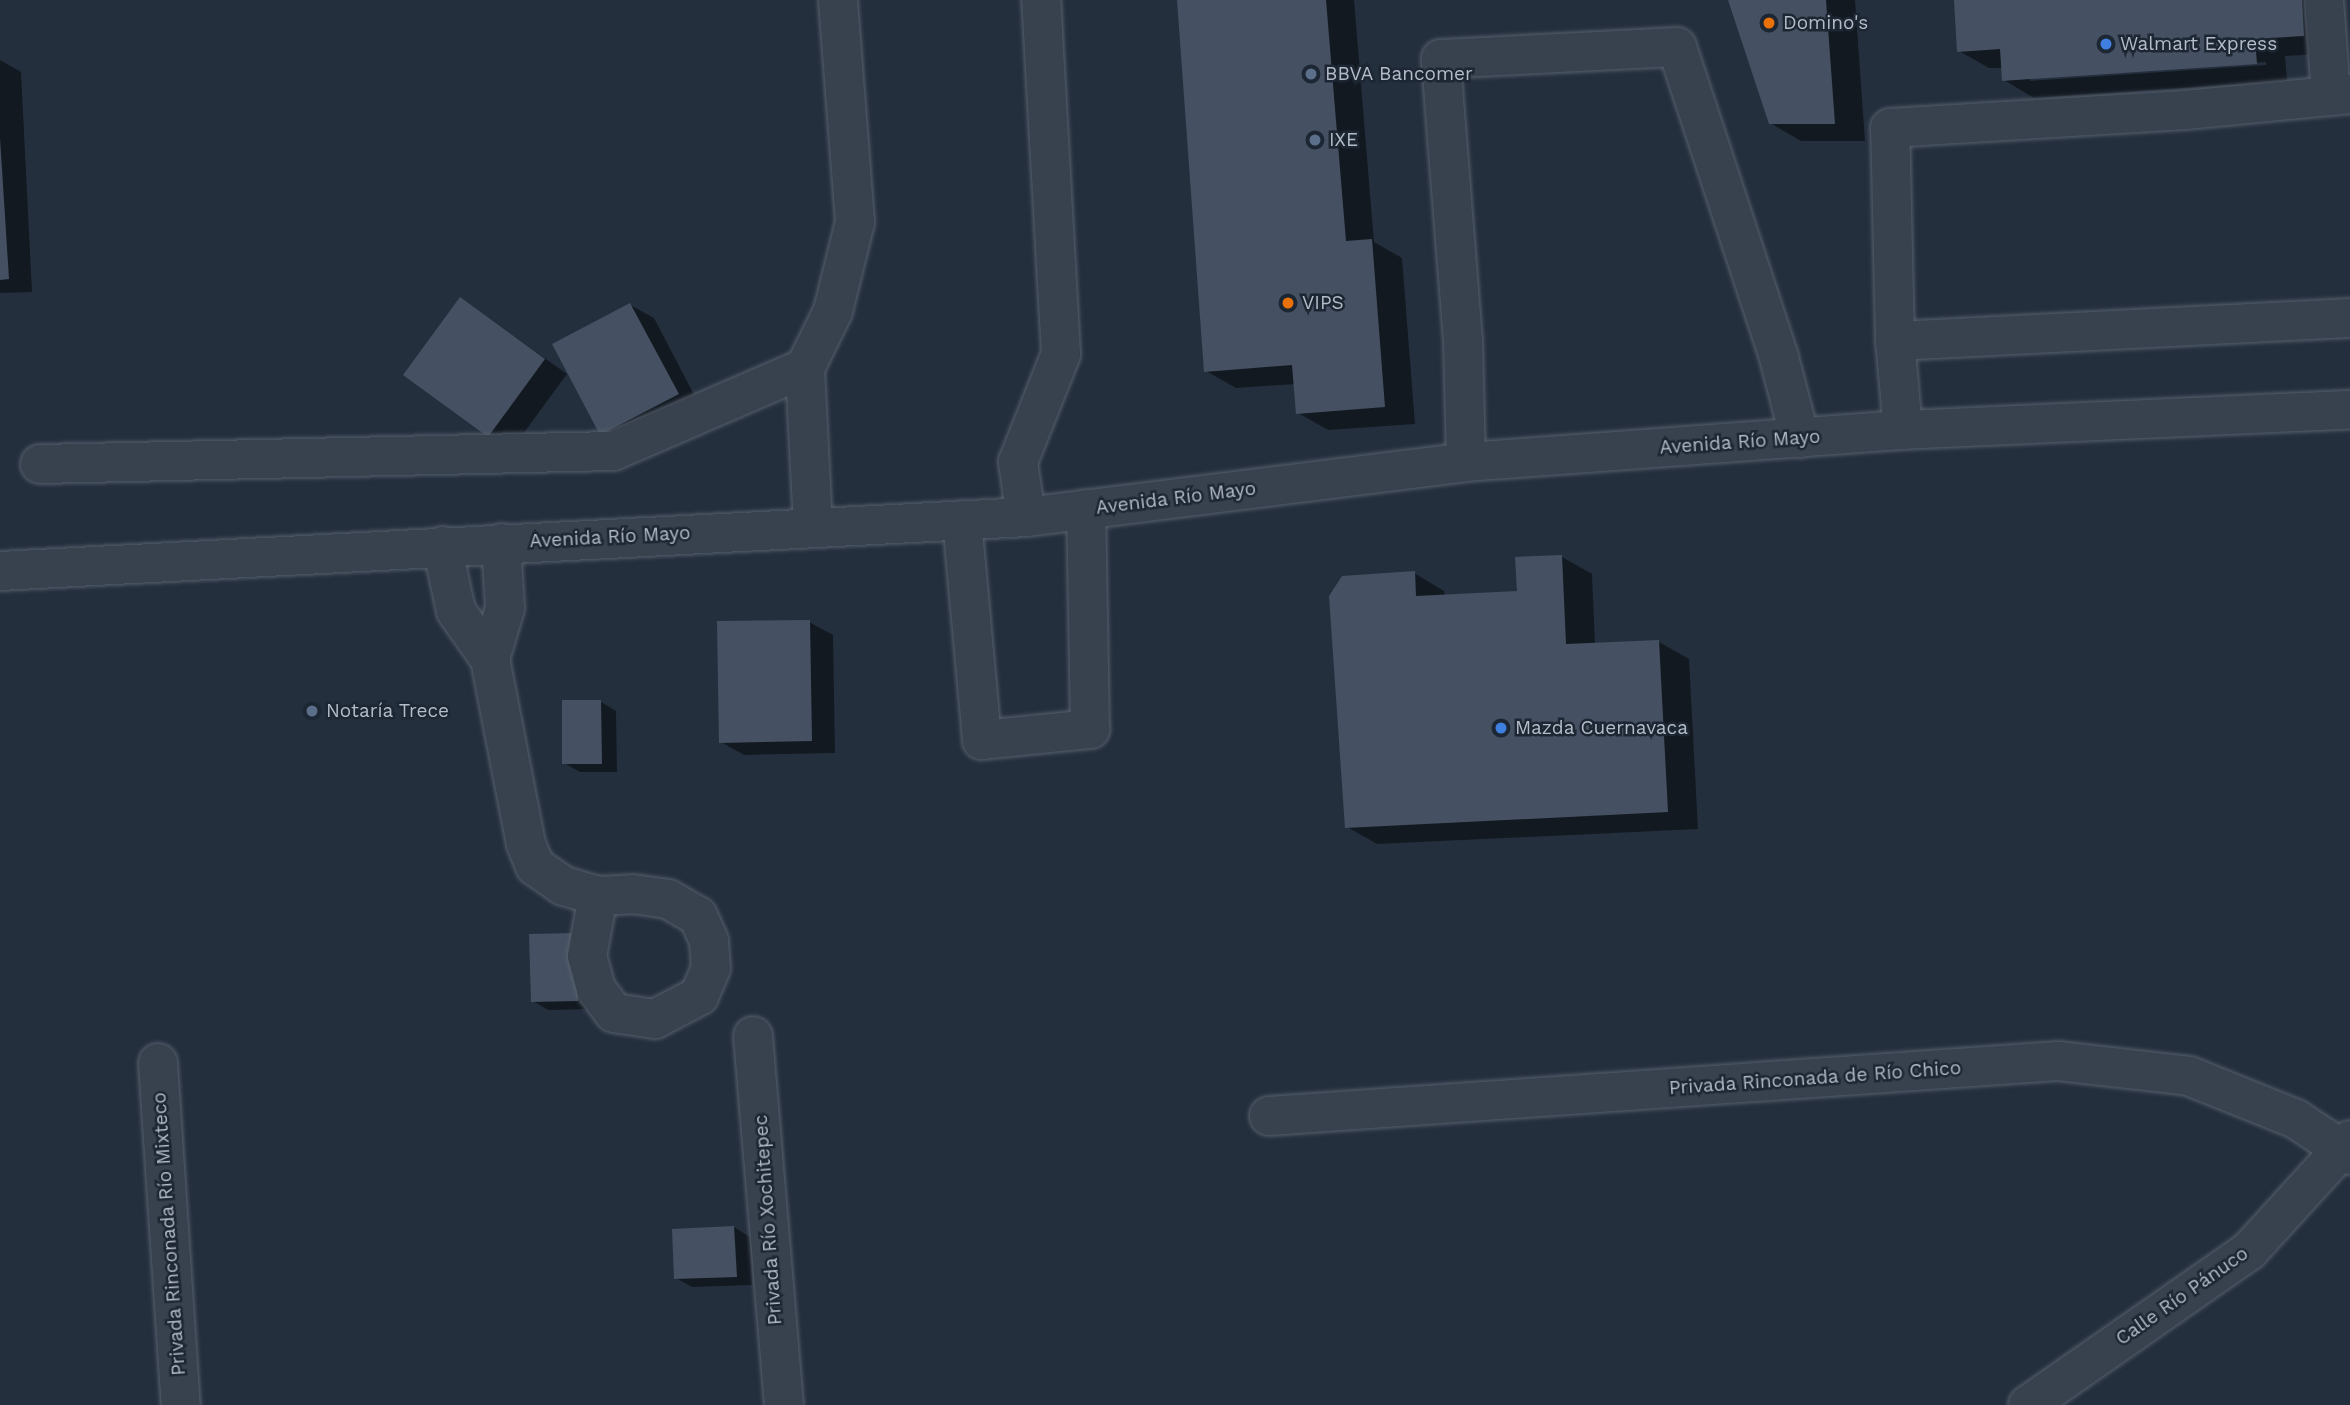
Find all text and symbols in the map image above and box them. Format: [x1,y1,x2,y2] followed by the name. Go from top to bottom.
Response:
[1783,12,1868,34] place label: Domino's
[1761,15,1777,31] marker: Domino's
[2120,33,2277,55] place label: Walmart Express
[2098,36,2114,52] marker: Walmart Express
[1325,63,1474,85] place label: BBVA Bancomer
[1303,66,1319,82] marker: BBVA Bancomer
[1329,129,1358,151] place label: IXE
[1307,132,1323,148] marker: IXE
[1302,292,1344,314] place label: VIPS
[1280,295,1296,311] marker: VIPS
[1659,425,1821,459] street label: Avenida Río Mayo
[1094,477,1258,519] street label: Avenida Río Mayo
[529,521,691,553] street label: Avenida Río Mayo
[326,700,450,722] place label: Notaría Trece
[304,703,320,719] marker: Notaría Trece
[1515,717,1688,739] place label: Mazda Cuernavaca
[1493,720,1509,736] marker: Mazda Cuernavaca
[1668,1056,1962,1100] street label: Privada Rinconada de Río Chico
[148,1091,190,1377] street label: Privada Rinconada Río Mixteco
[749,1114,787,1326] street label: Privada Río Xochitepec
[2111,1242,2253,1350] street label: Calle Río Pánuco

